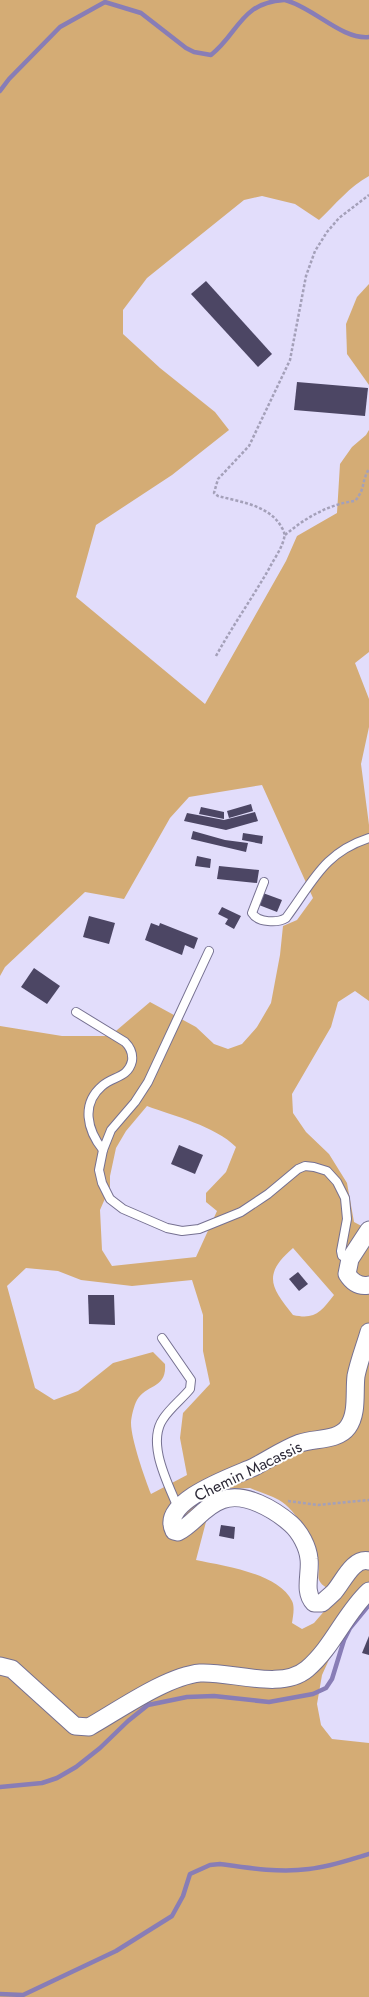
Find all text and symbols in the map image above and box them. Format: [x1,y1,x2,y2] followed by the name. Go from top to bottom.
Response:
[190,1435,306,1507] street label: Chemin Macassis

